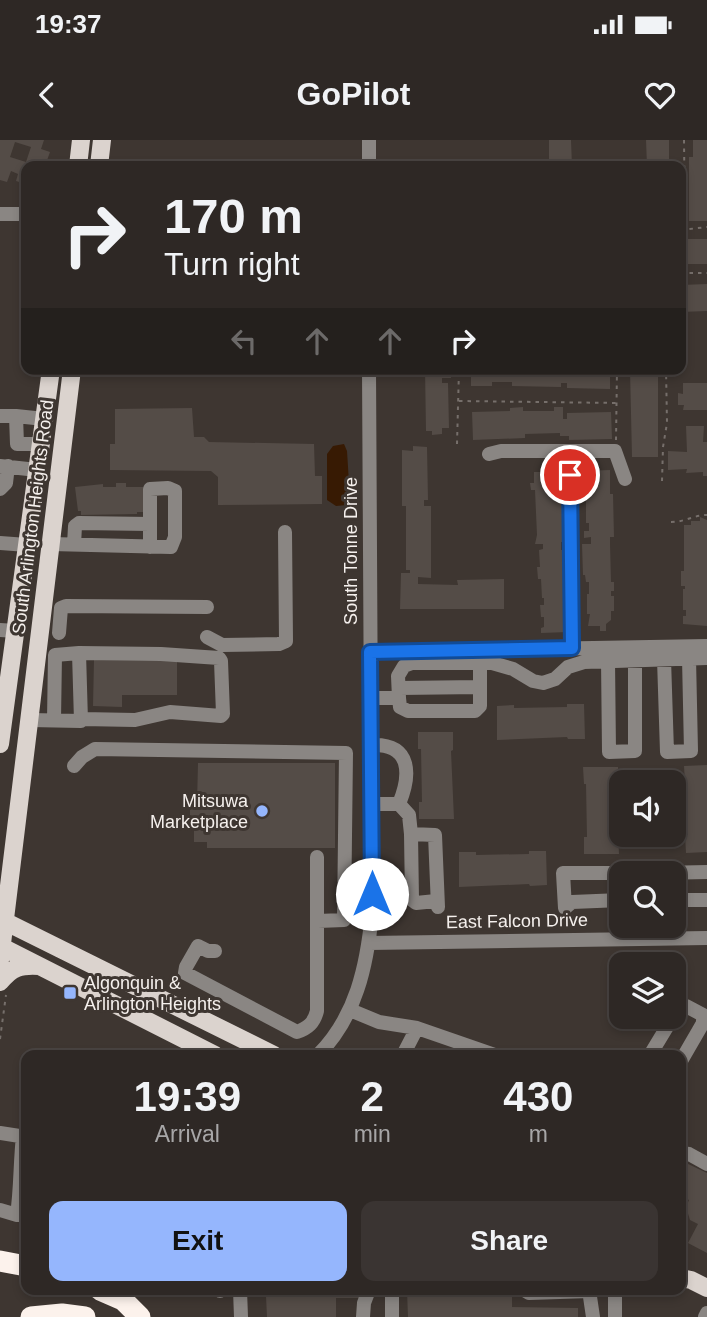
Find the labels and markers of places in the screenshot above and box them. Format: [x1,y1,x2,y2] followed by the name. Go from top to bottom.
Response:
[540,445,600,505] pin
[150,791,249,832] place label: Mitsuwa Marketplace
[254,803,270,819] marker: Mitsuwa Marketplace
[84,973,221,1014] place label: Algonquin & Arlington Heights
[62,985,78,1001] marker: Algonquin & Arlington Heights

